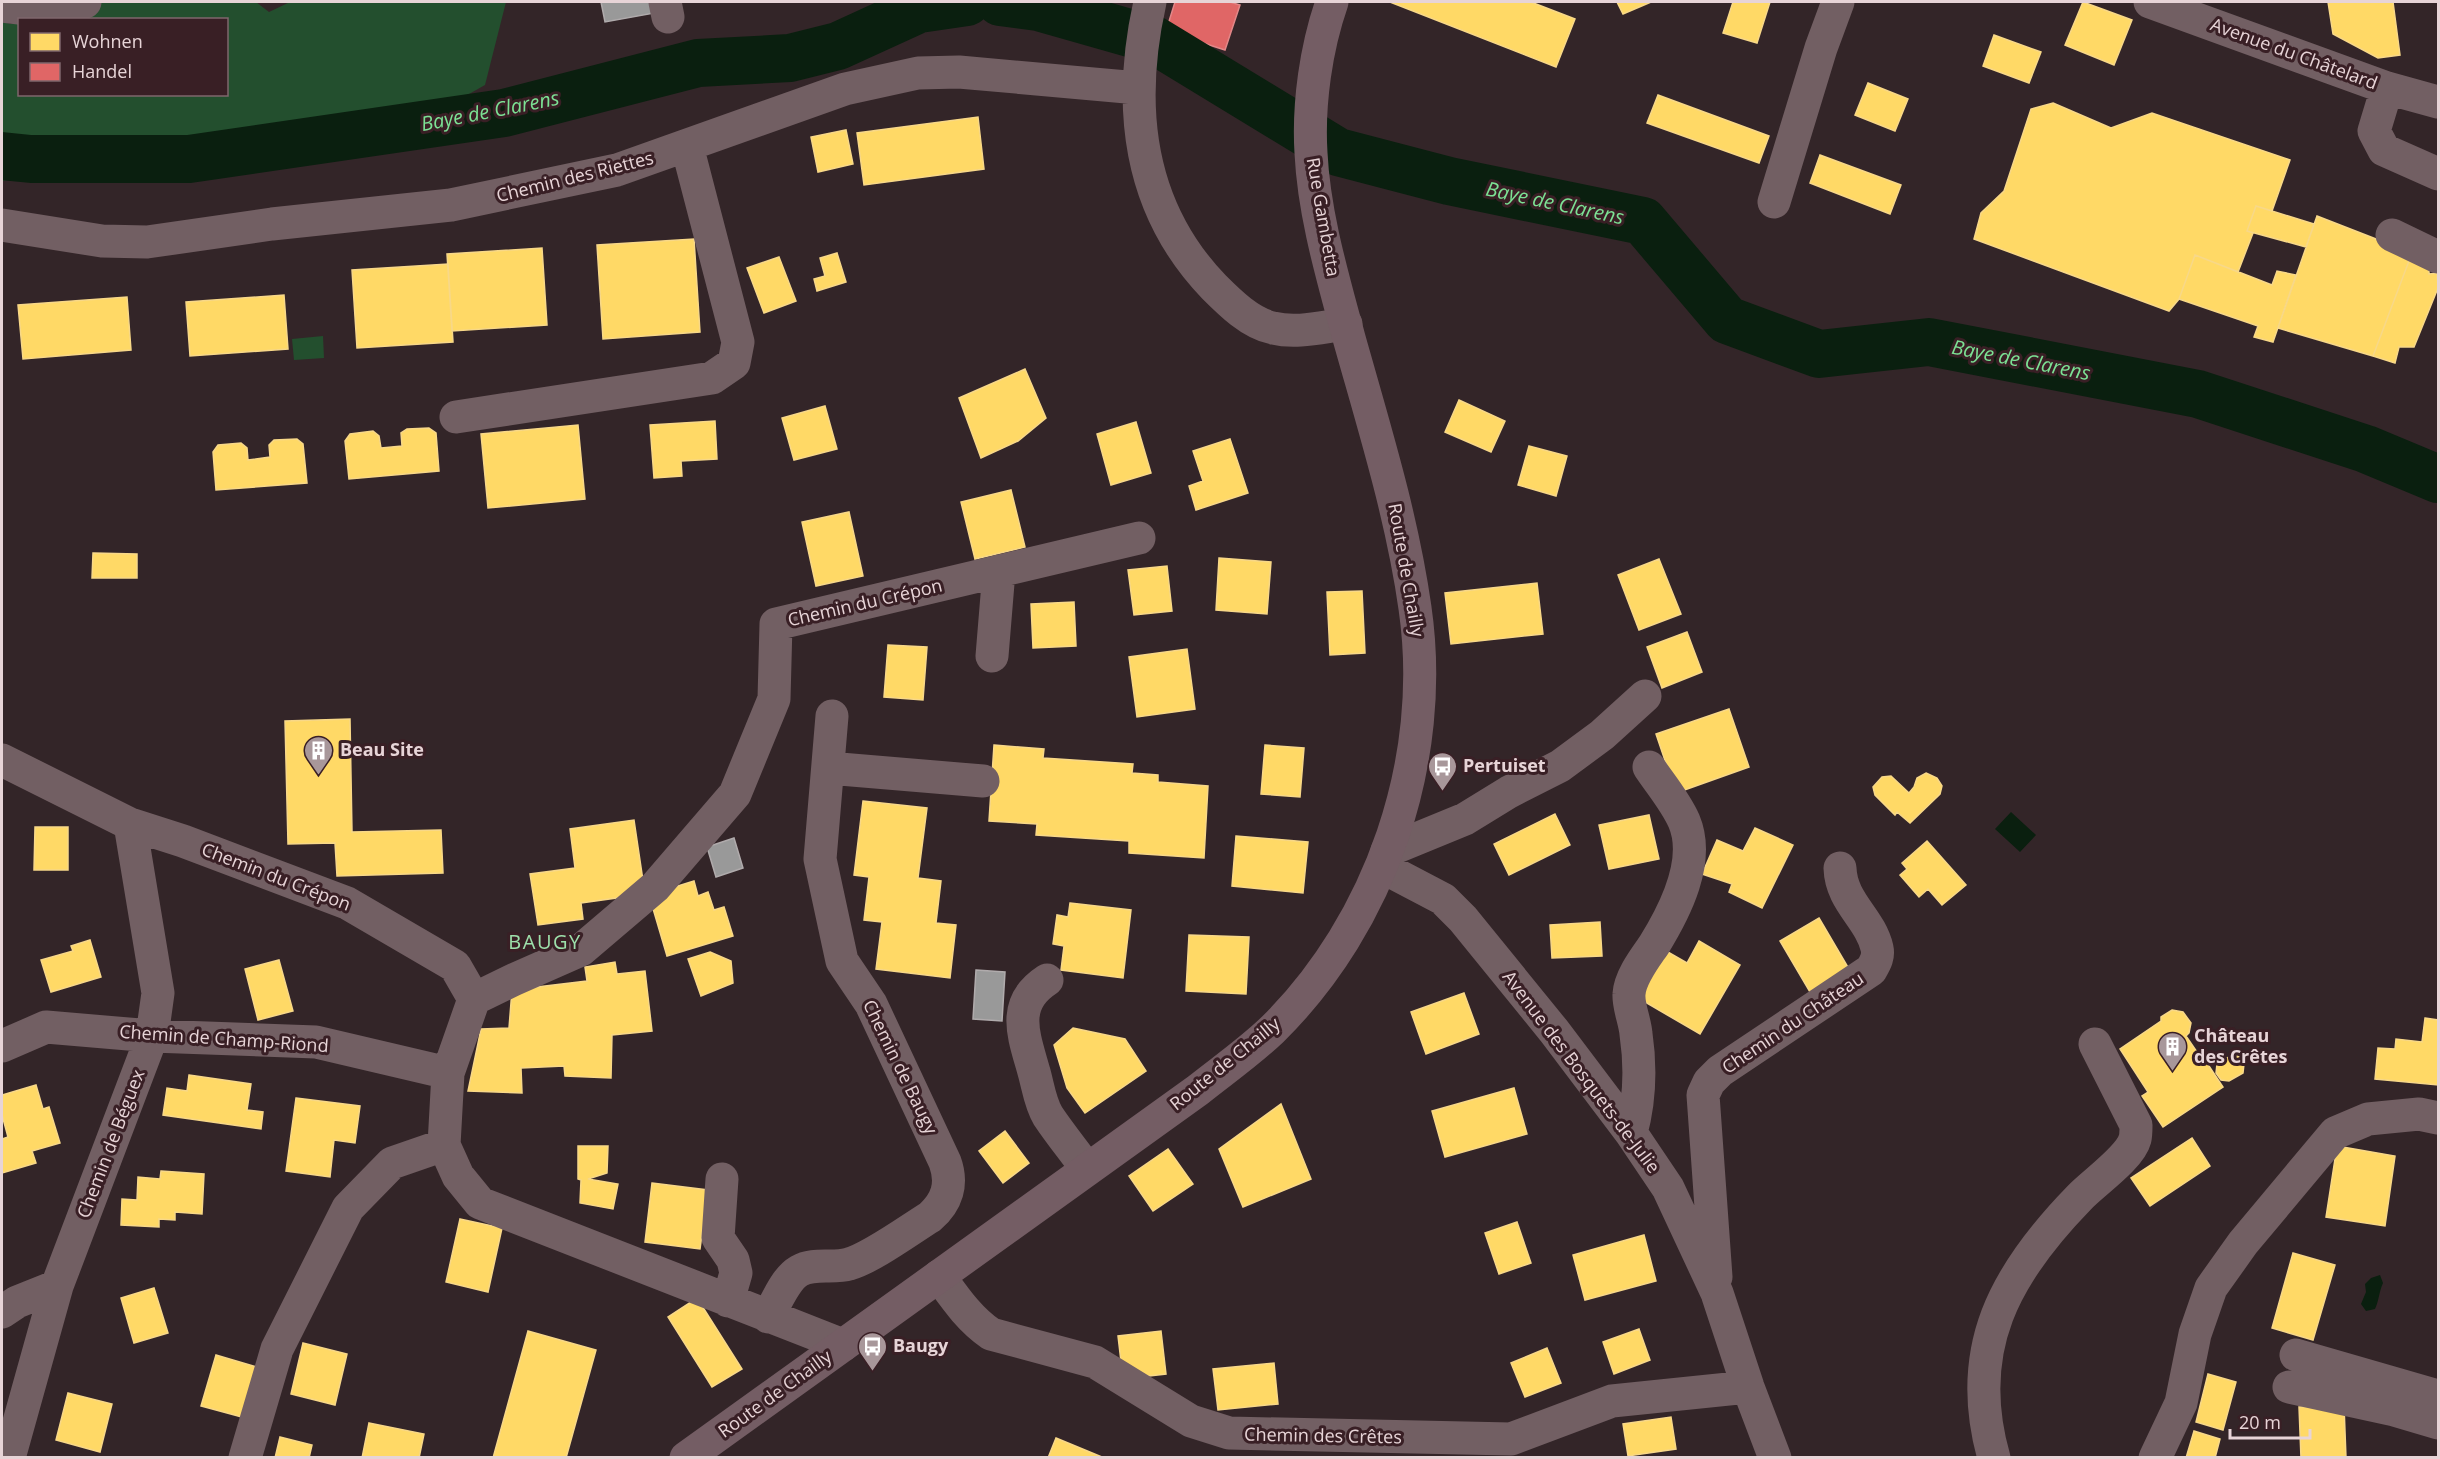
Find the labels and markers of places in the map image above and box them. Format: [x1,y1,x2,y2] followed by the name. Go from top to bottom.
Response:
[303,734,335,776] building icon: Beau Site
[340,737,424,761] place label: Beau Site
[1426,750,1458,792] bus stop icon: Pertuiset
[1463,753,1546,777] place label: Pertuiset
[2194,1023,2287,1068] place label: Château des Crêtes
[2157,1030,2189,1072] building icon: Château des Crêtes
[856,1330,888,1372] bus stop icon: Baugy
[893,1333,949,1357] place label: Baugy

